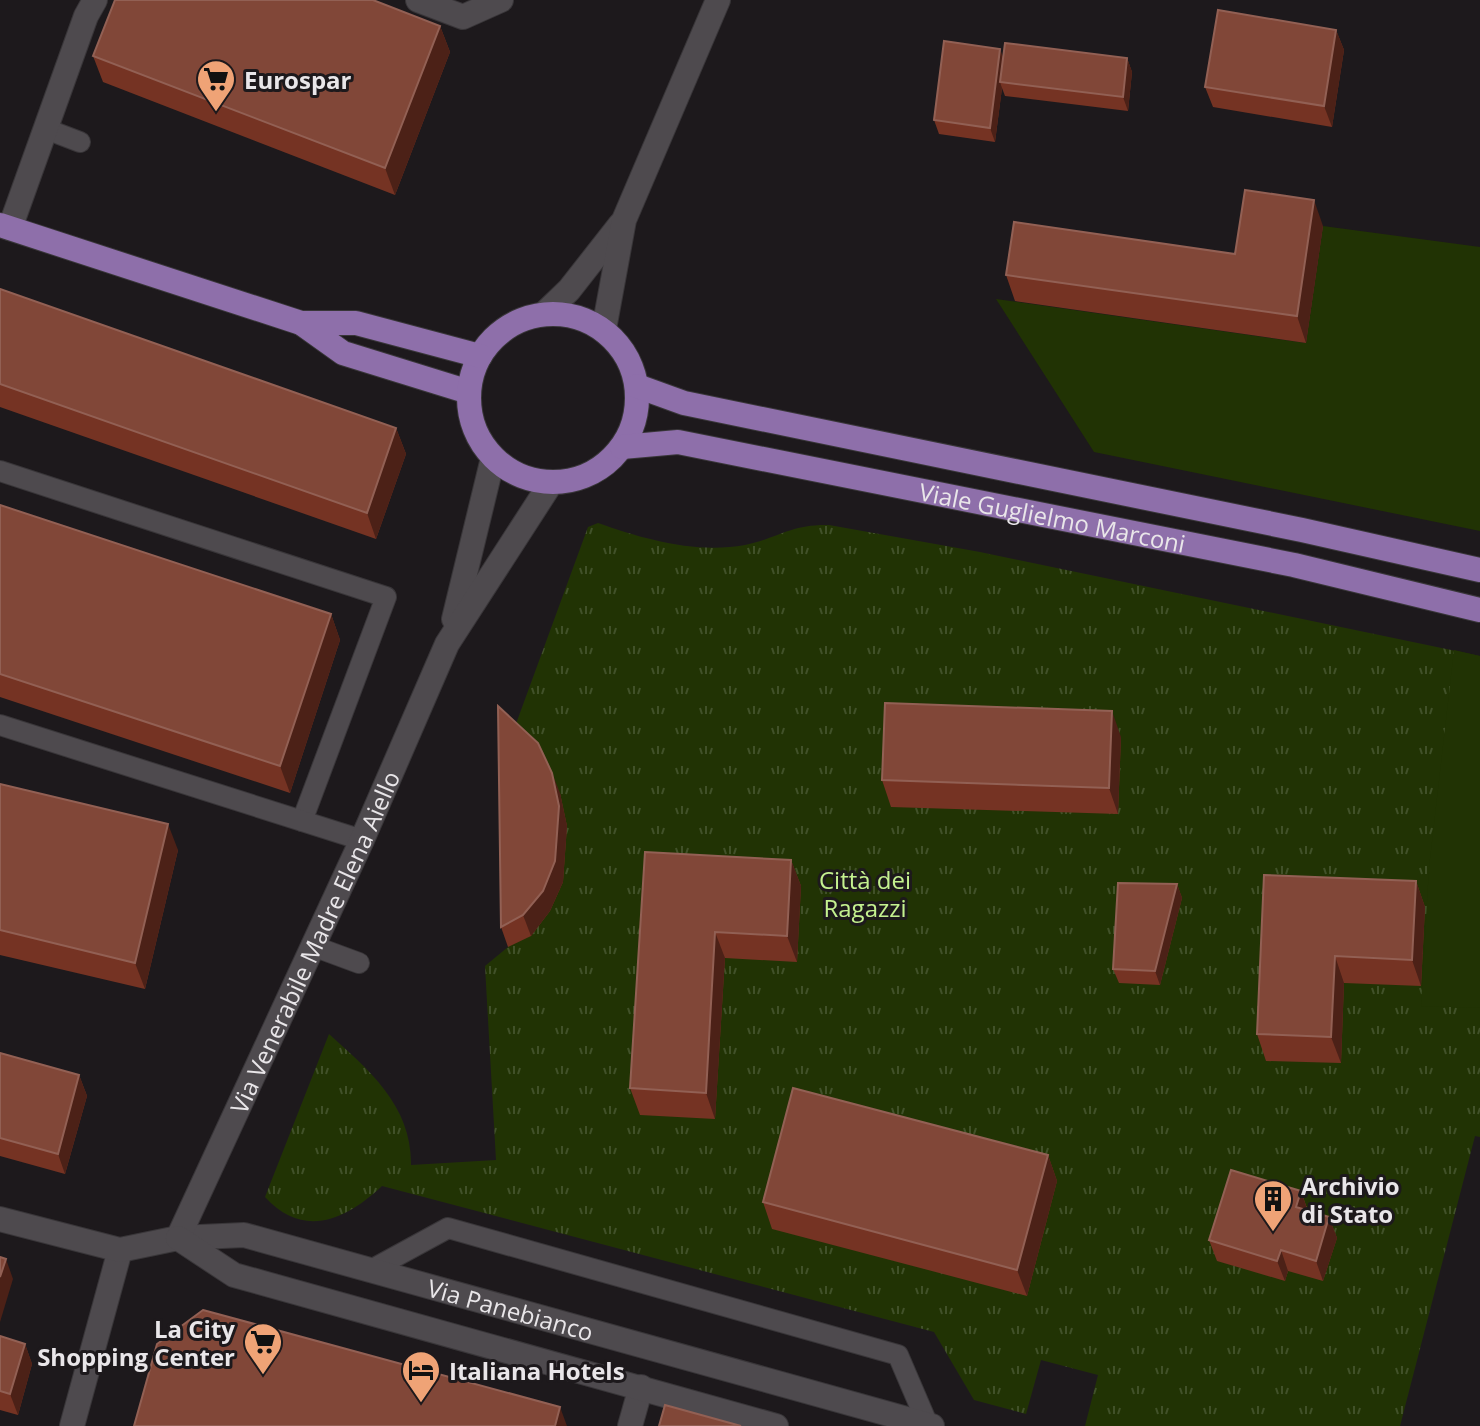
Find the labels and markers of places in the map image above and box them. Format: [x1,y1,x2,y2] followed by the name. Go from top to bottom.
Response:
[195,58,237,113] supermarket icon: Eurospar
[244,63,352,96] place label: Eurospar
[1301,1169,1400,1230] place label: Archivio di Stato
[1252,1178,1294,1233] building icon: Archivio di Stato
[37,1312,235,1373] place label: La City Shopping Center
[242,1321,284,1376] supermarket icon: La City Shopping Center
[400,1349,442,1404] hotel icon: Italiana Hotels
[449,1354,625,1387] place label: Italiana Hotels

